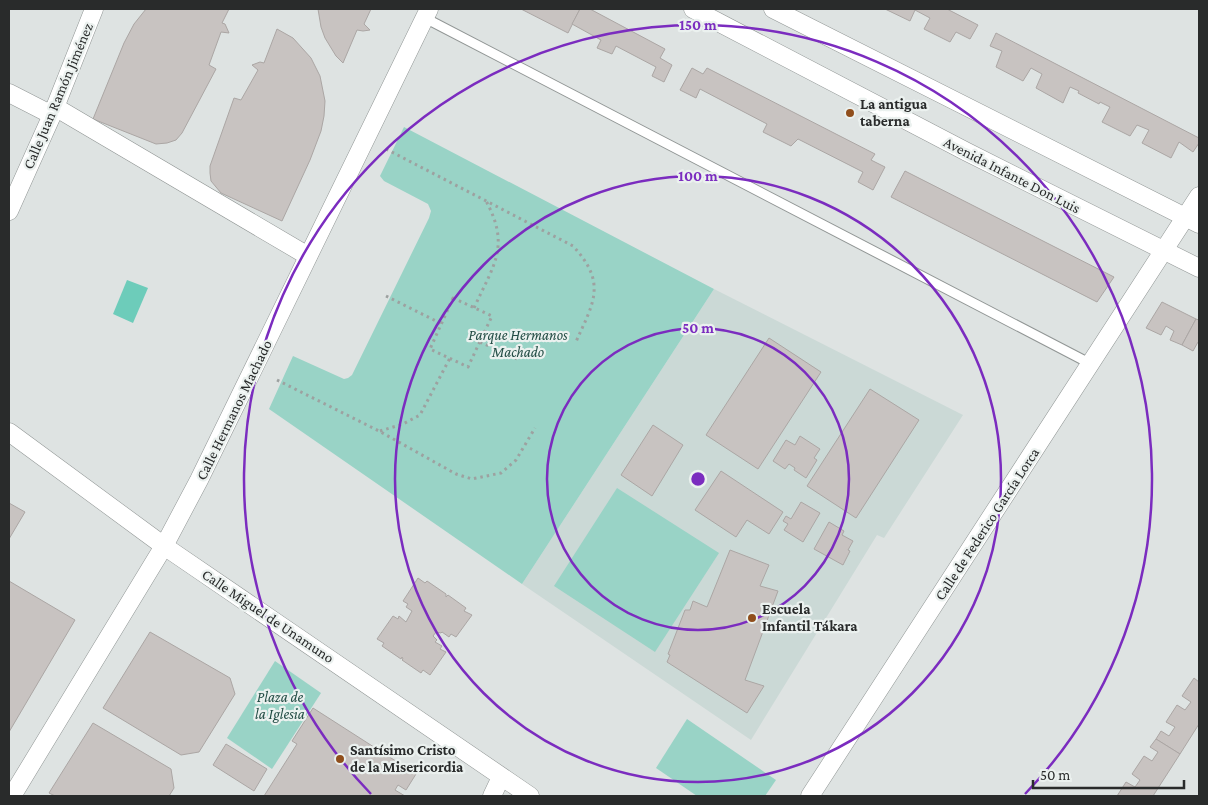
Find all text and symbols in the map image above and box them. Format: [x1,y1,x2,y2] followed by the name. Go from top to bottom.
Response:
[679,17,717,33] text: 150 m
[20,21,97,172] street label: Calle Juan Ramón Jiménez
[860,96,928,129] place label: La antigua taberna
[844,107,856,119] marker: La antigua taberna
[941,134,1083,216] street label: Avenida Infante Don Luis
[678,168,718,184] text: 100 m
[682,320,714,336] text: 50 m
[468,327,568,360] park label: Parque Hermanos Machado
[193,337,275,483] street label: Calle Hermanos Machado
[932,445,1042,603] street label: Calle de Federico García Lorca
[689,470,707,488] centre of rings
[199,566,337,667] street label: Calle Miguel de Unamuno
[762,601,858,634] place label: Escuela Infantil Tákara
[746,612,758,624] marker: Escuela Infantil Tákara
[255,689,305,723] park label: Plaza de la Iglesia
[350,742,464,775] place label: Santísimo Cristo de la Misericordia
[334,753,346,765] marker: Santísimo Cristo de la Misericordia
[1033,758,1184,790] scale bar
[1040,767,1070,783] text: 50 m

